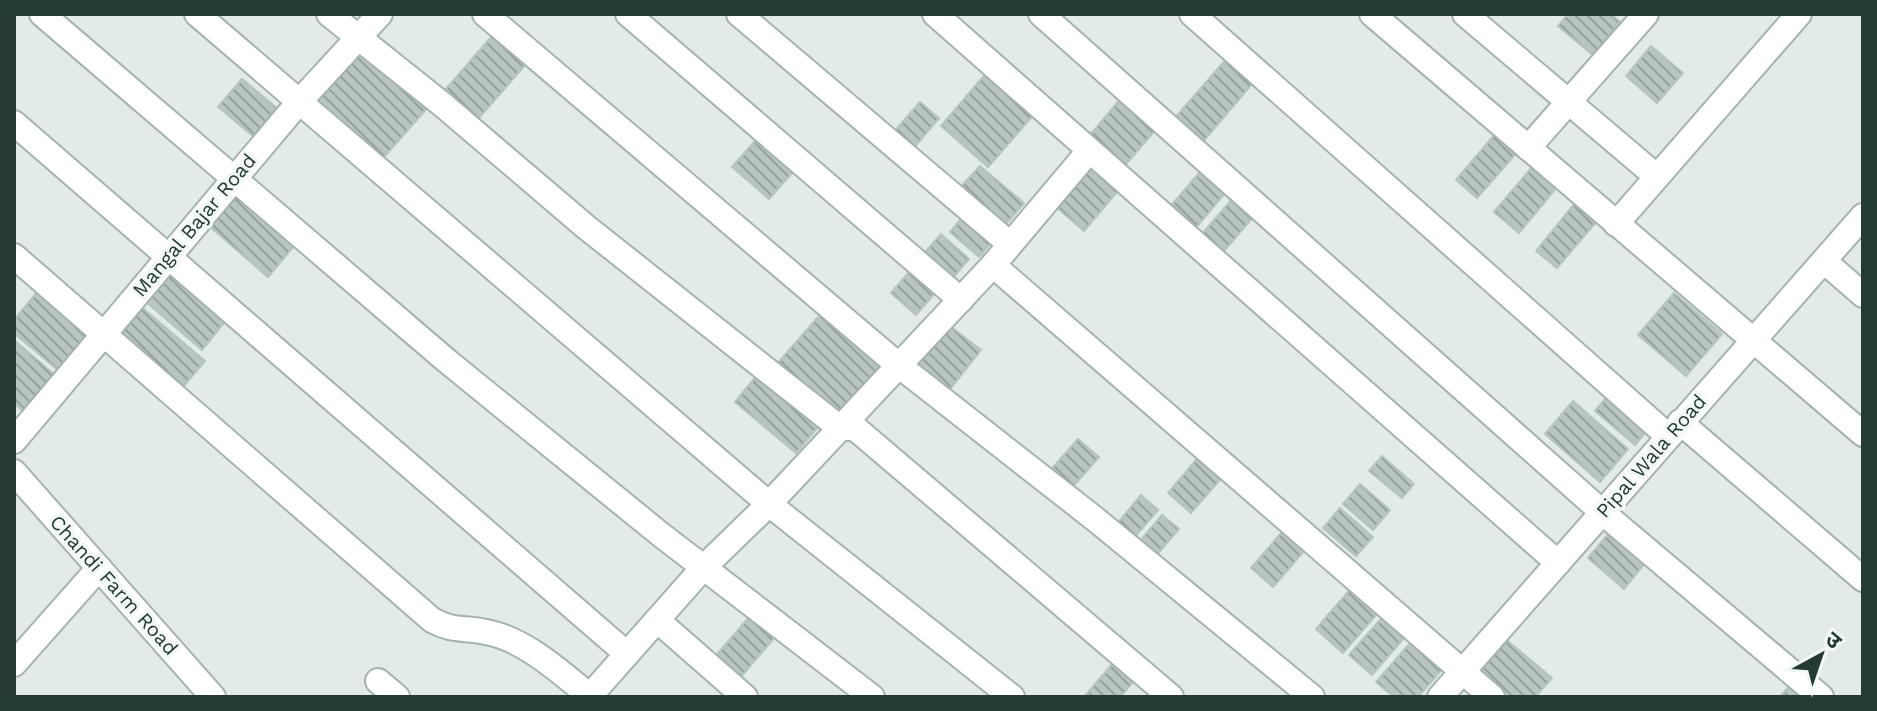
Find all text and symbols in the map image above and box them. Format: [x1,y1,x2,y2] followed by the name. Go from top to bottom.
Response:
[127,149,261,301] street label: Mangal Bajar Road
[1591,389,1711,523] street label: Pipal Wala Road
[45,510,183,660] street label: Chandi Farm Road
[1781,615,1861,695] north arrow
[1821,626,1847,654] text: उ

